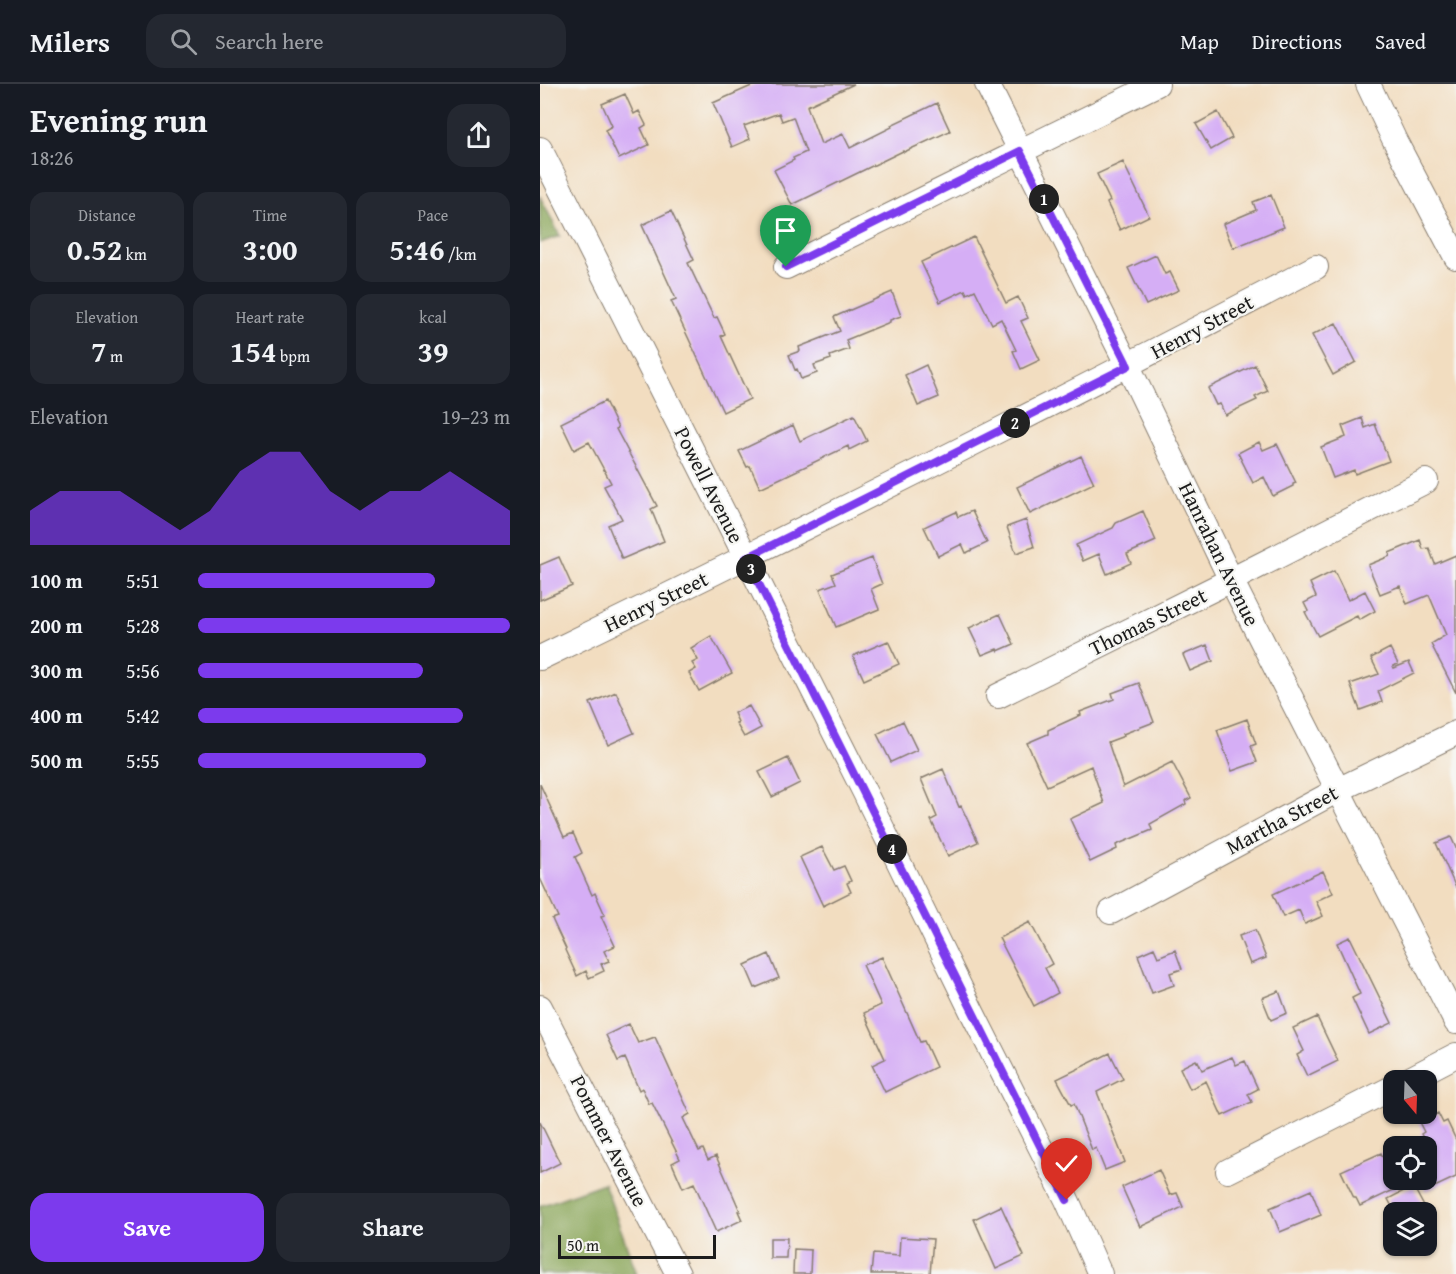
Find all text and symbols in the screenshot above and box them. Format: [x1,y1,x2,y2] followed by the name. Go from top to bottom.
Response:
[146,14,566,68] search box
[30,21,110,62] text: Milers
[167,25,200,58] icon: search
[215,25,324,57] text: Search here
[1180,26,1219,57] text: Map
[1252,26,1342,57] text: Directions
[1375,26,1426,57] text: Saved
[30,96,207,144] text: Evening run
[447,104,510,167] button: share
[30,143,73,172] text: 18:26
[1029,184,1059,214] pin: 1
[1040,187,1048,211] text: 1
[78,203,136,227] text: Distance
[253,203,287,227] text: Time
[418,203,448,227] text: Pace
[760,205,811,267] pin
[769,214,802,247] icon: arrive
[67,227,122,271] text: 0.52
[242,227,298,271] text: 3:00
[389,227,444,271] text: 5:46
[122,242,147,266] text: km
[444,242,477,266] text: /km
[1145,286,1259,367] street label: Henry Street
[76,305,138,329] text: Elevation
[236,305,304,329] text: Heart rate
[419,305,447,329] text: kcal
[91,329,106,373] text: 7
[230,329,277,373] text: 154
[417,329,449,373] text: 39
[106,344,123,368] text: m
[277,344,310,368] text: bpm
[30,402,108,431] text: Elevation
[441,402,510,431] text: 19–23 m
[1000,408,1030,438] pin: 2
[1011,411,1019,435] text: 2
[667,421,752,549] street label: Powell Avenue
[1171,477,1268,631] street label: Hanrahan Avenue
[736,554,766,584] pin: 3
[747,557,755,581] text: 3
[598,563,714,640] street label: Henry Street
[30,566,83,595] text: 100 m
[126,566,160,595] text: 5:51
[1084,579,1212,663] street label: Thomas Street
[30,611,83,640] text: 200 m
[126,611,160,640] text: 5:28
[30,656,83,685] text: 300 m
[126,656,160,685] text: 5:56
[30,701,83,730] text: 400 m
[126,701,160,730] text: 5:42
[30,746,83,775] text: 500 m
[126,746,160,775] text: 5:55
[1220,777,1344,862] street label: Martha Street
[877,834,907,864] pin: 4
[888,837,896,861] text: 4
[563,1070,656,1212] street label: Pommer Avenue
[1383,1070,1437,1124] north arrow
[1383,1070,1437,1256] map controls
[1383,1136,1437,1190] button: locate
[1041,1138,1092,1200] pin
[1050,1147,1083,1180] icon: check
[30,1193,264,1262] button: Save
[276,1193,510,1262] button: Share
[1383,1202,1437,1256] button: layers
[558,1232,716,1260] scale bar
[567,1233,599,1257] text: 50 m

